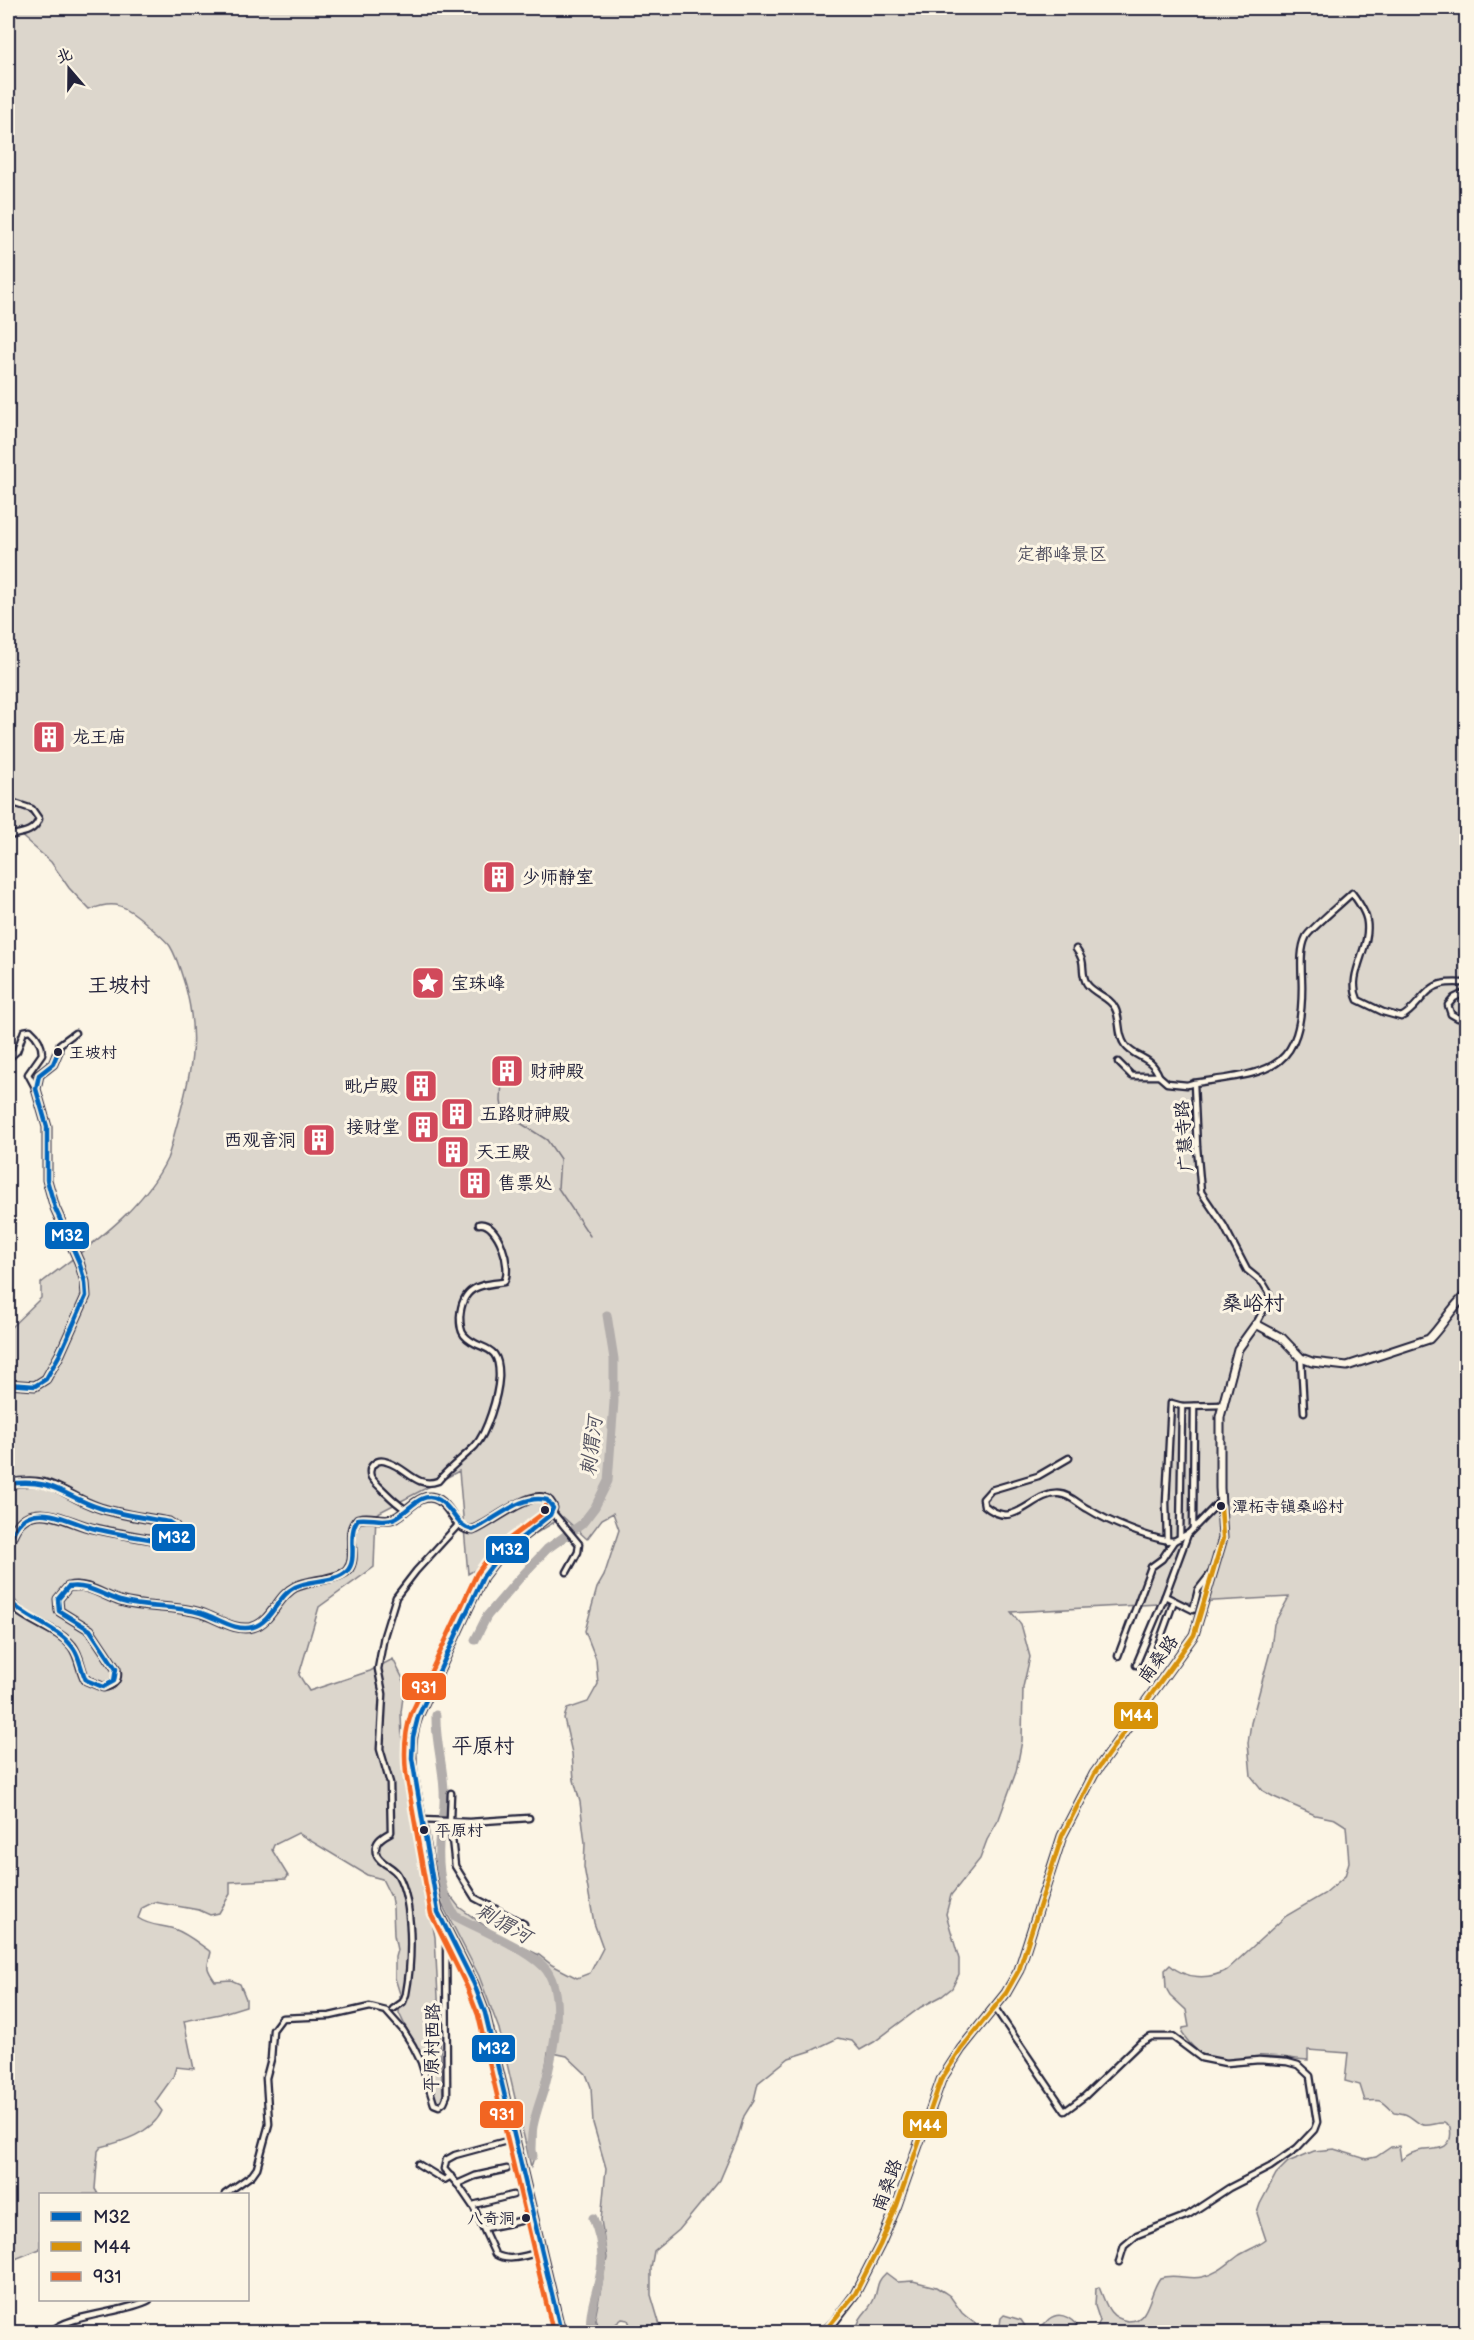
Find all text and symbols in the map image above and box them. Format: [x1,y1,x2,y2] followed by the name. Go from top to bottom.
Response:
[39,39,99,99] north arrow
[54,45,75,68] text: 北
[1017,544,1107,565] park label: 定都峰景区
[31,719,67,755] building icon: 龙王庙
[72,727,126,748] place label: 龙王庙
[481,859,517,895] building icon: 少师静室
[522,867,594,888] place label: 少师静室
[410,965,446,1001] place icon: 宝珠峰
[88,973,151,998] district label: 王坡村
[451,973,505,994] place label: 宝珠峰
[69,1044,117,1063] place label: 王坡村
[52,1046,64,1058] marker: 王坡村
[489,1053,525,1089] building icon: 财神殿
[530,1061,584,1082] place label: 财神殿
[403,1068,439,1104] building icon: 毗卢殿
[344,1076,398,1097] place label: 毗卢殿
[439,1096,475,1132] building icon: 五路财神殿
[1172,1099,1197,1173] street label: 广慧寺路
[480,1104,570,1125] place label: 五路财神殿
[405,1109,441,1145] building icon: 接财堂
[346,1117,400,1138] place label: 接财堂
[301,1122,337,1158] building icon: 西观音洞
[224,1130,296,1151] place label: 西观音洞
[435,1134,471,1170] building icon: 天王殿
[476,1142,530,1163] place label: 天王殿
[457,1165,493,1201] building icon: 售票处
[498,1173,552,1194] place label: 售票处
[44,1221,90,1250] line badge: M32
[51,1227,84,1246] text: M32
[1222,1291,1285,1316] district label: 桑峪村
[576,1412,608,1477] water label: 刺猬河
[1232,1498,1344,1517] place label: 潭柘寺镇桑峪村
[1215,1500,1227,1512] marker: 潭柘寺镇桑峪村
[539,1504,551,1516] unlabelled marker
[151,1523,196,1552] line badge: M32
[158,1529,191,1548] text: M32
[485,1535,530,1564] line badge: M32
[491,1541,524,1560] text: M32
[1134,1631,1183,1687] street label: 南桑路
[401,1672,447,1701] line badge: 931
[411,1679,437,1698] text: 931
[1113,1701,1159,1730] line badge: M44
[1120,1707,1153,1726] text: M44
[452,1734,515,1759] district label: 平原村
[435,1822,483,1841] place label: 平原村
[418,1824,430,1836] marker: 平原村
[472,1898,538,1951] water label: 刺猬河
[421,2003,444,2093] street label: 平原村西路
[471,2034,516,2063] line badge: M32
[478,2040,511,2059] text: M32
[479,2100,524,2129] line badge: 931
[489,2106,515,2125] text: 931
[902,2110,948,2139] line badge: M44
[909,2117,942,2136] text: M44
[868,2156,907,2214] street label: 南桑路
[39,2193,249,2301] legend
[93,2207,131,2228] text: M32
[467,2210,515,2229] place label: 八奇洞
[520,2212,532,2224] marker: 八奇洞
[93,2237,131,2258] text: M44
[93,2267,121,2288] text: 931

